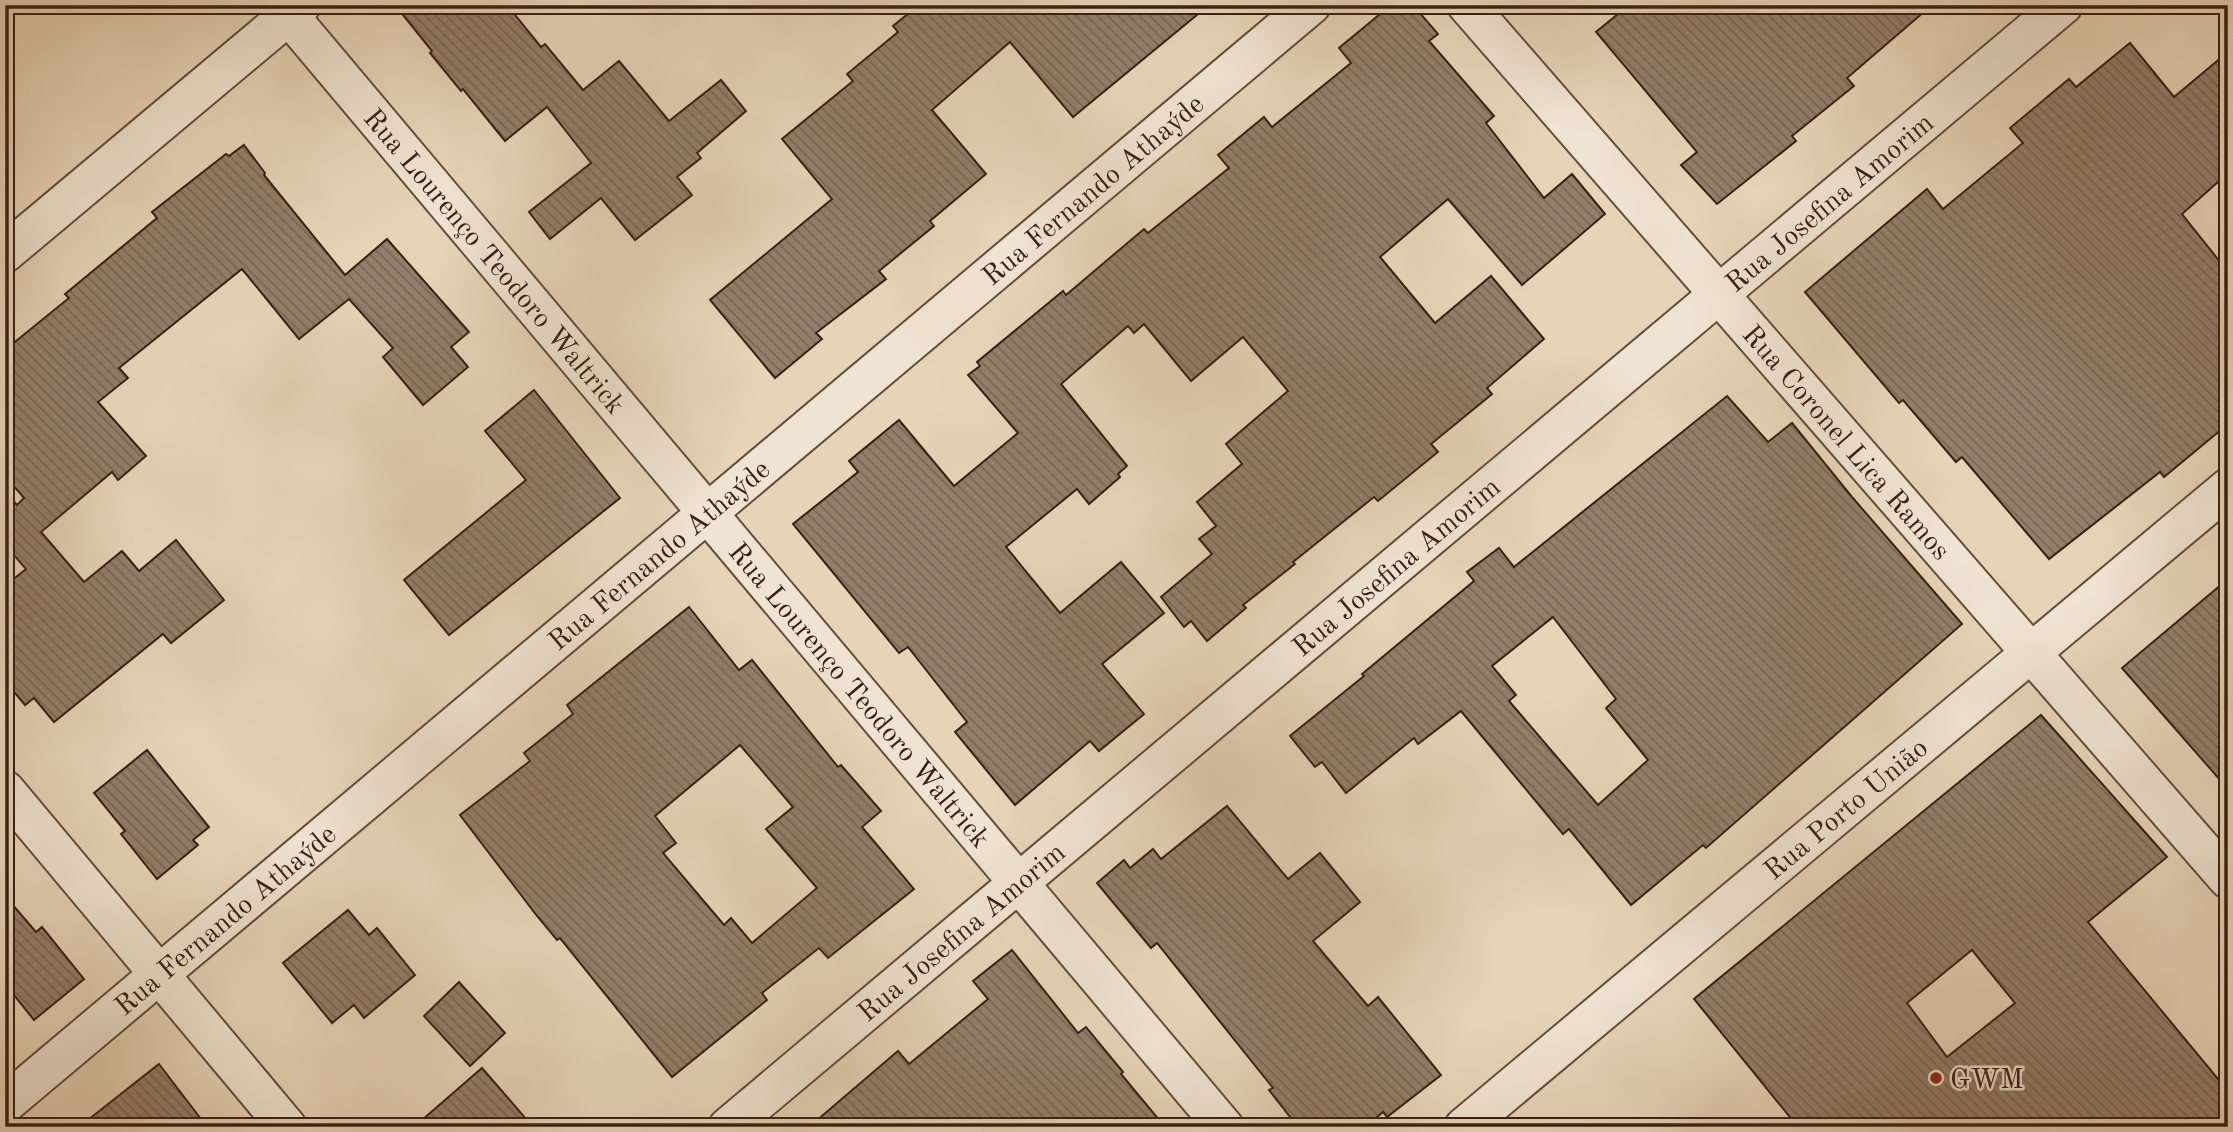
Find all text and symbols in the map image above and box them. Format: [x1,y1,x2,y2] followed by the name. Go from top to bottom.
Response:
[978,91,1210,292] street label: Rua Fernando Athaýde
[357,105,629,420] street label: Rua Lourenço Teodoro Waltrick
[1722,109,1940,299] street label: Rua Josefina Amorim
[1736,321,1954,566] street label: Rua Coronel Lica Ramos
[544,456,776,657] street label: Rua Fernando Athaýde
[1288,474,1506,663] street label: Rua Josefina Amorim
[722,538,994,854] street label: Rua Lourenço Teodoro Waltrick
[1760,734,1934,886] street label: Rua Porto União
[111,821,342,1022] street label: Rua Fernando Athaýde
[854,839,1072,1028] street label: Rua Josefina Amorim
[1950,1067,2024,1095] place label: GWM
[1928,1070,1944,1086] marker: GWM

